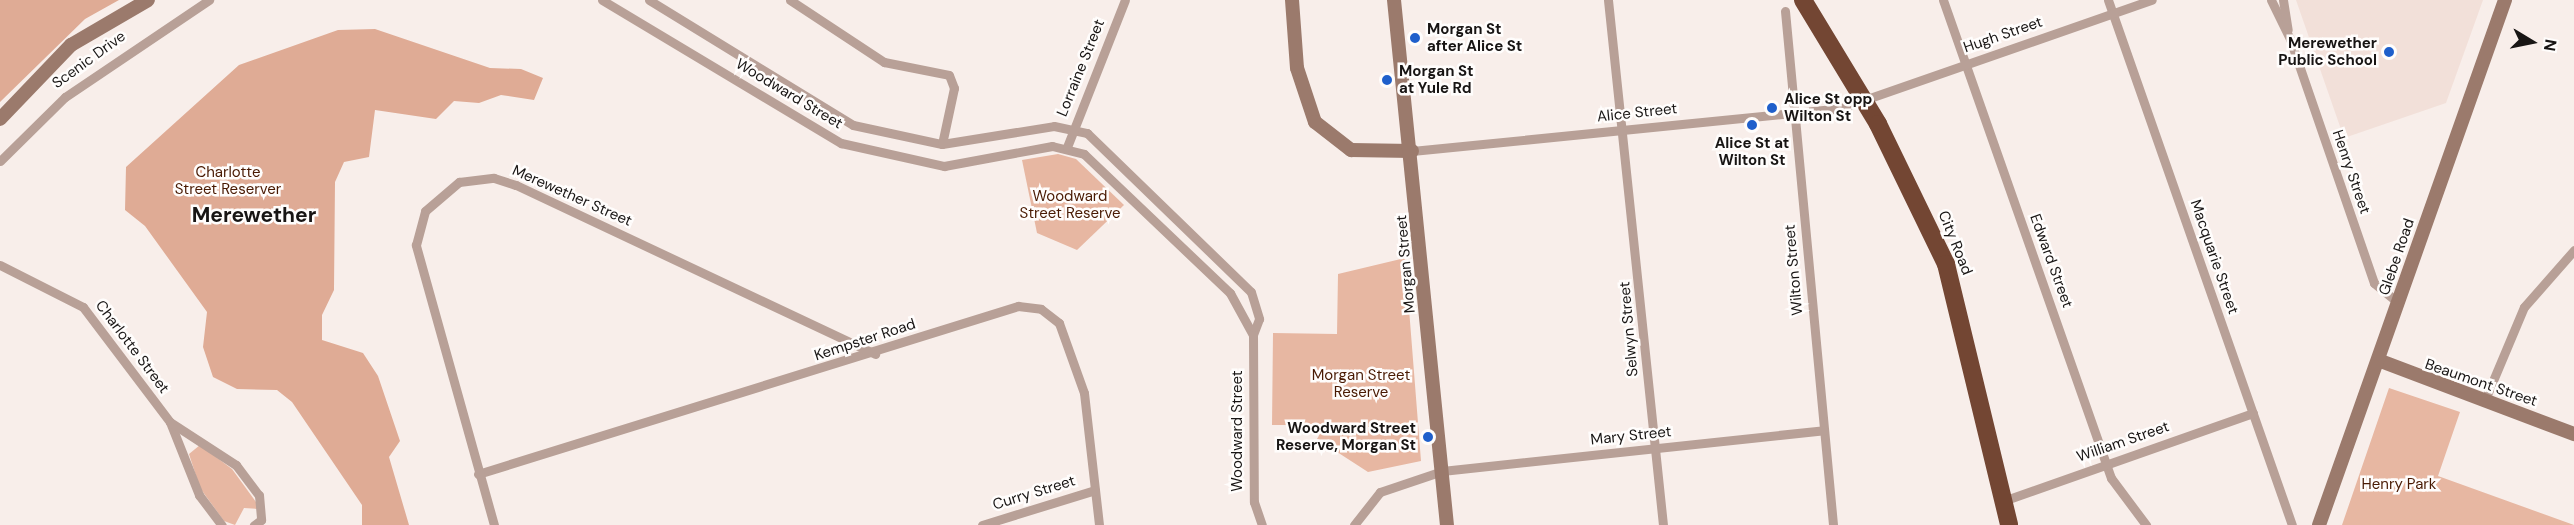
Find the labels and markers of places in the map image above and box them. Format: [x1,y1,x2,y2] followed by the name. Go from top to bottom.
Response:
[1427,20,1522,55] place label: Morgan St after Alice St
[1408,31,1422,45] marker: Morgan St after Alice St
[2278,34,2377,69] place label: Merewether Public School
[2382,45,2396,59] marker: Merewether Public School
[1399,62,1473,97] place label: Morgan St at Yule Rd
[1380,73,1394,87] marker: Morgan St at Yule Rd
[1784,90,1872,125] place label: Alice St opp Wilton St
[1765,101,1779,115] marker: Alice St opp Wilton St
[1745,118,1759,132] marker: Alice St at Wilton St
[1715,134,1789,169] place label: Alice St at Wilton St
[1276,419,1416,454] place label: Woodward Street Reserve, Morgan St
[1421,430,1435,444] marker: Woodward Street Reserve, Morgan St

